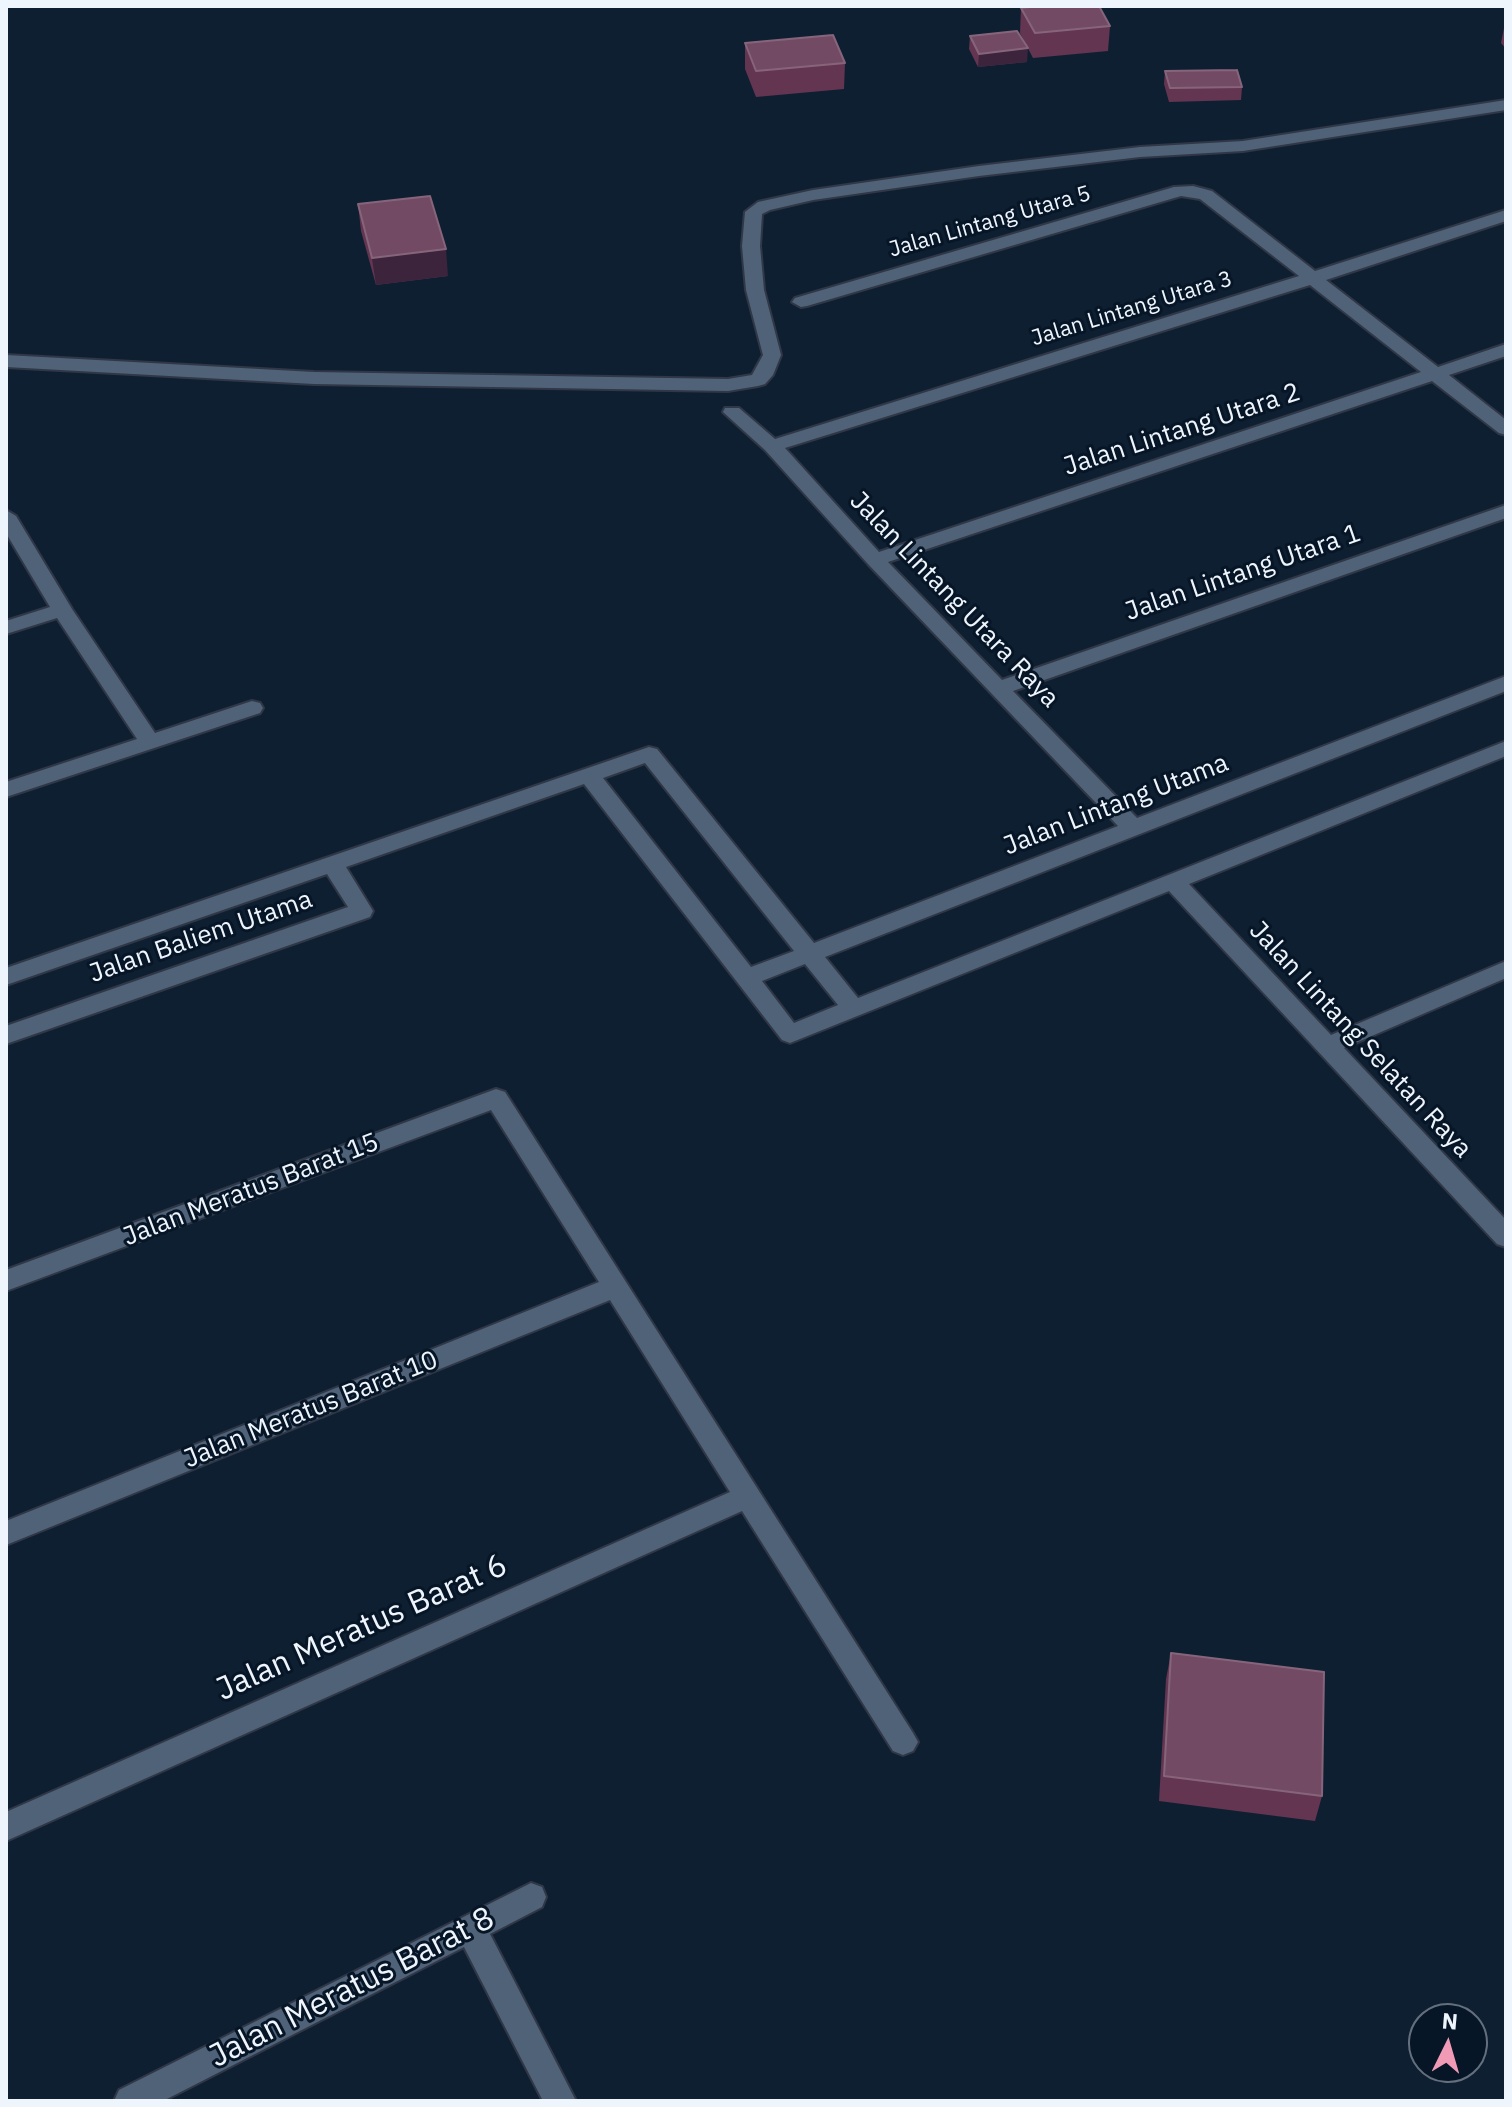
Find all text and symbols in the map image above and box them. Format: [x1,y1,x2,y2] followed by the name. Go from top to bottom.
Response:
[886,181,1094,263] street label: Jalan Lintang Utara 5
[1028,266,1236,352] street label: Jalan Lintang Utara 3
[1060,377,1304,483] street label: Jalan Lintang Utara 2
[843,486,1065,714] street label: Jalan Lintang Utara Raya
[1121,518,1365,628] street label: Jalan Lintang Utara 1
[999,748,1233,862] street label: Jalan Lintang Utama
[85,884,317,990] street label: Jalan Baliem Utama
[1242,915,1478,1165] street label: Jalan Lintang Selatan Raya
[119,1127,383,1253] street label: Jalan Meratus Barat 15
[179,1345,443,1475] street label: Jalan Meratus Barat 10
[211,1547,513,1709] street label: Jalan Meratus Barat 6
[203,1900,501,2076] street label: Jalan Meratus Barat 8
[1408,2003,1488,2083] north arrow
[1441,2005,1459,2036] text: N

